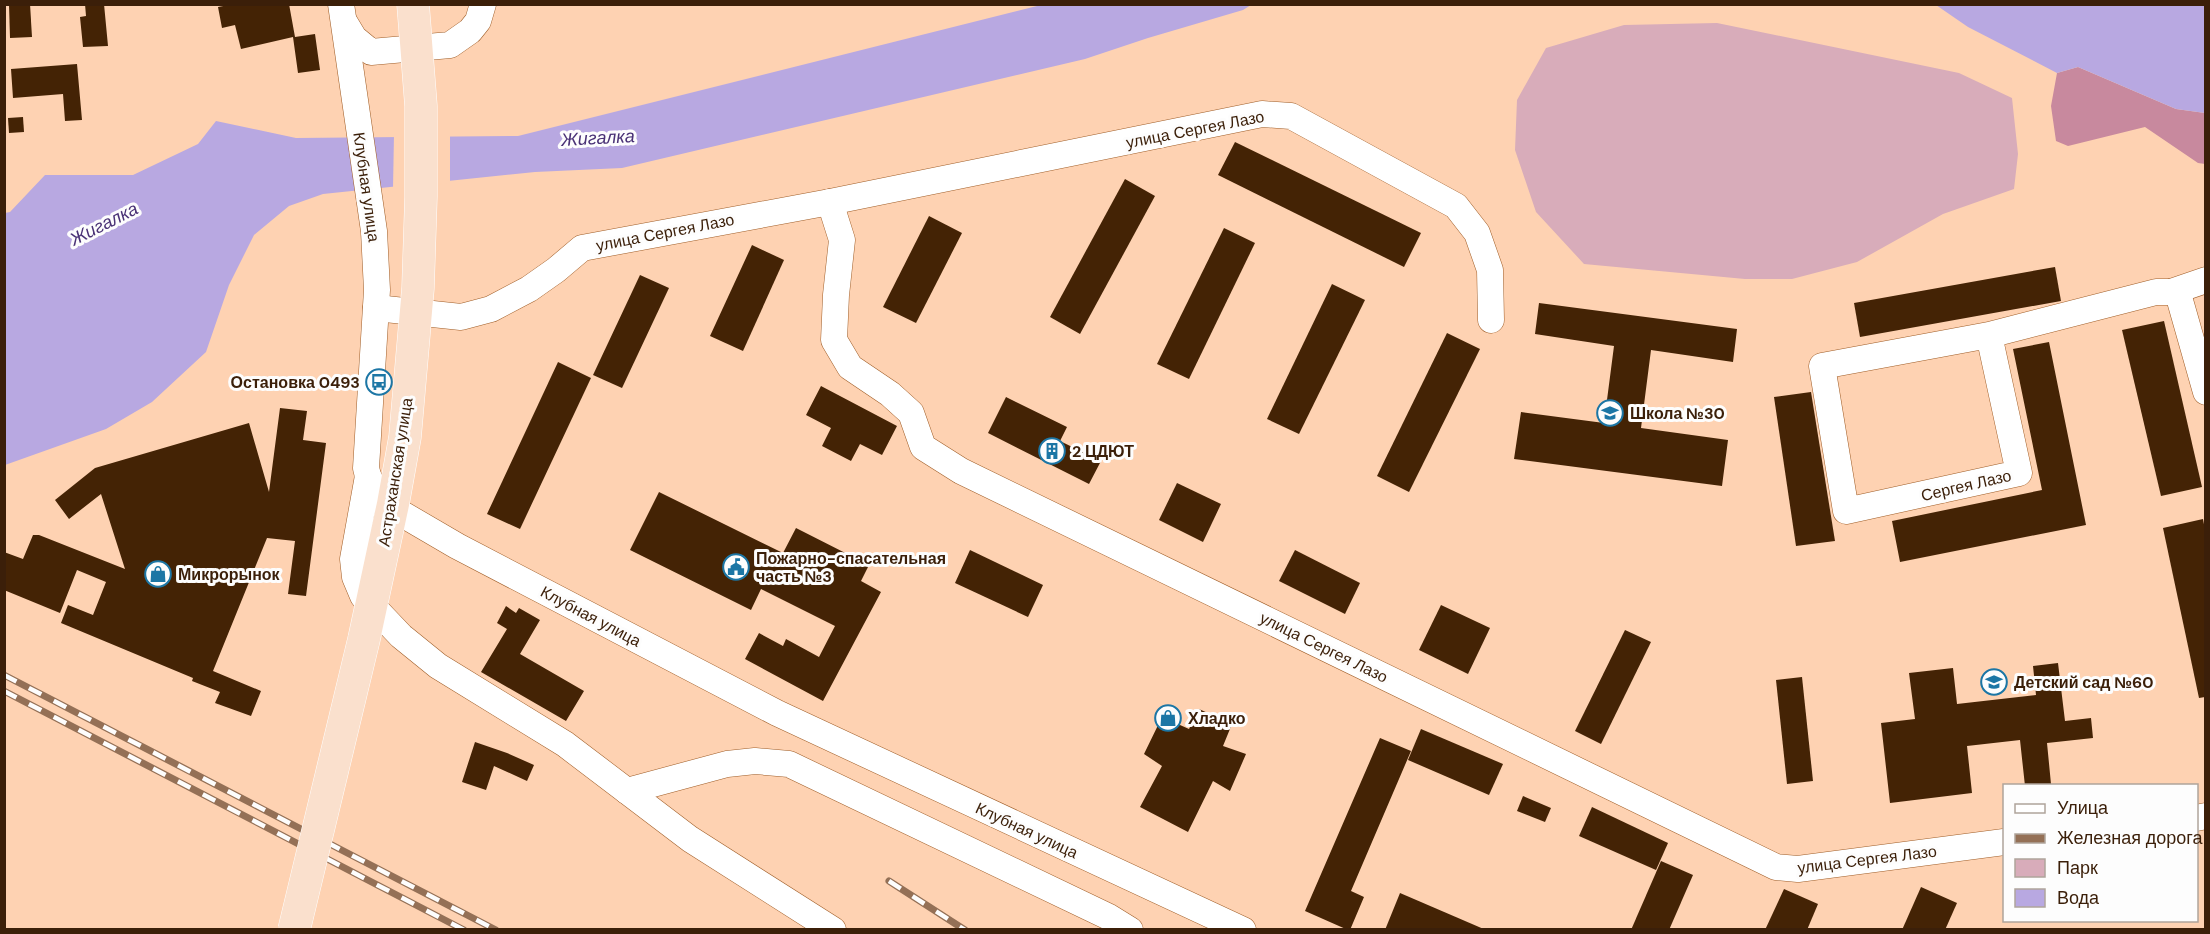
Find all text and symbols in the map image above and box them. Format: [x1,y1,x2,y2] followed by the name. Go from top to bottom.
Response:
[1124,106,1266,153] street label: улица Сергея Лазо
[560,124,635,152] water label: Жигалка
[348,131,385,243] street label: Клубная улица
[65,197,142,252] water label: Жигалка
[594,209,736,256] street label: улица Сергея Лазо
[364,367,394,397] bus stop icon: Остановка 0493
[231,372,360,393] place label: Остановка 0493
[373,396,418,548] street label: Астраханская улица
[1595,398,1625,428] school or university icon: Школа №30
[1630,403,1725,424] place label: Школа №30
[1037,436,1067,466] building icon: 2 ЦДЮТ
[1072,441,1134,462] place label: 2 ЦДЮТ
[1919,465,2013,506] street label: Сергея Лазо
[756,548,946,587] place label: Пожарно-спасательная часть №3
[721,552,751,582] public building icon: Пожарно-спасательная часть №3
[143,559,173,589] shop icon: Микрорынок
[178,564,281,585] place label: Микрорынок
[537,581,645,652] street label: Клубная улица
[1256,607,1391,688] street label: улица Сергея Лазо
[1979,667,2009,697] school or university icon: Детский сад №60
[2014,672,2153,693] place label: Детский сад №60
[1153,703,1183,733] shop icon: Хладко
[1188,708,1246,729] place label: Хладко
[2003,784,2198,922] legend
[2057,796,2109,820] text: Улица
[972,798,1081,863] street label: Клубная улица
[2057,826,2203,850] text: Железная дорога
[1796,841,1938,878] street label: улица Сергея Лазо
[2057,856,2098,880] text: Парк
[2057,886,2100,910] text: Вода

